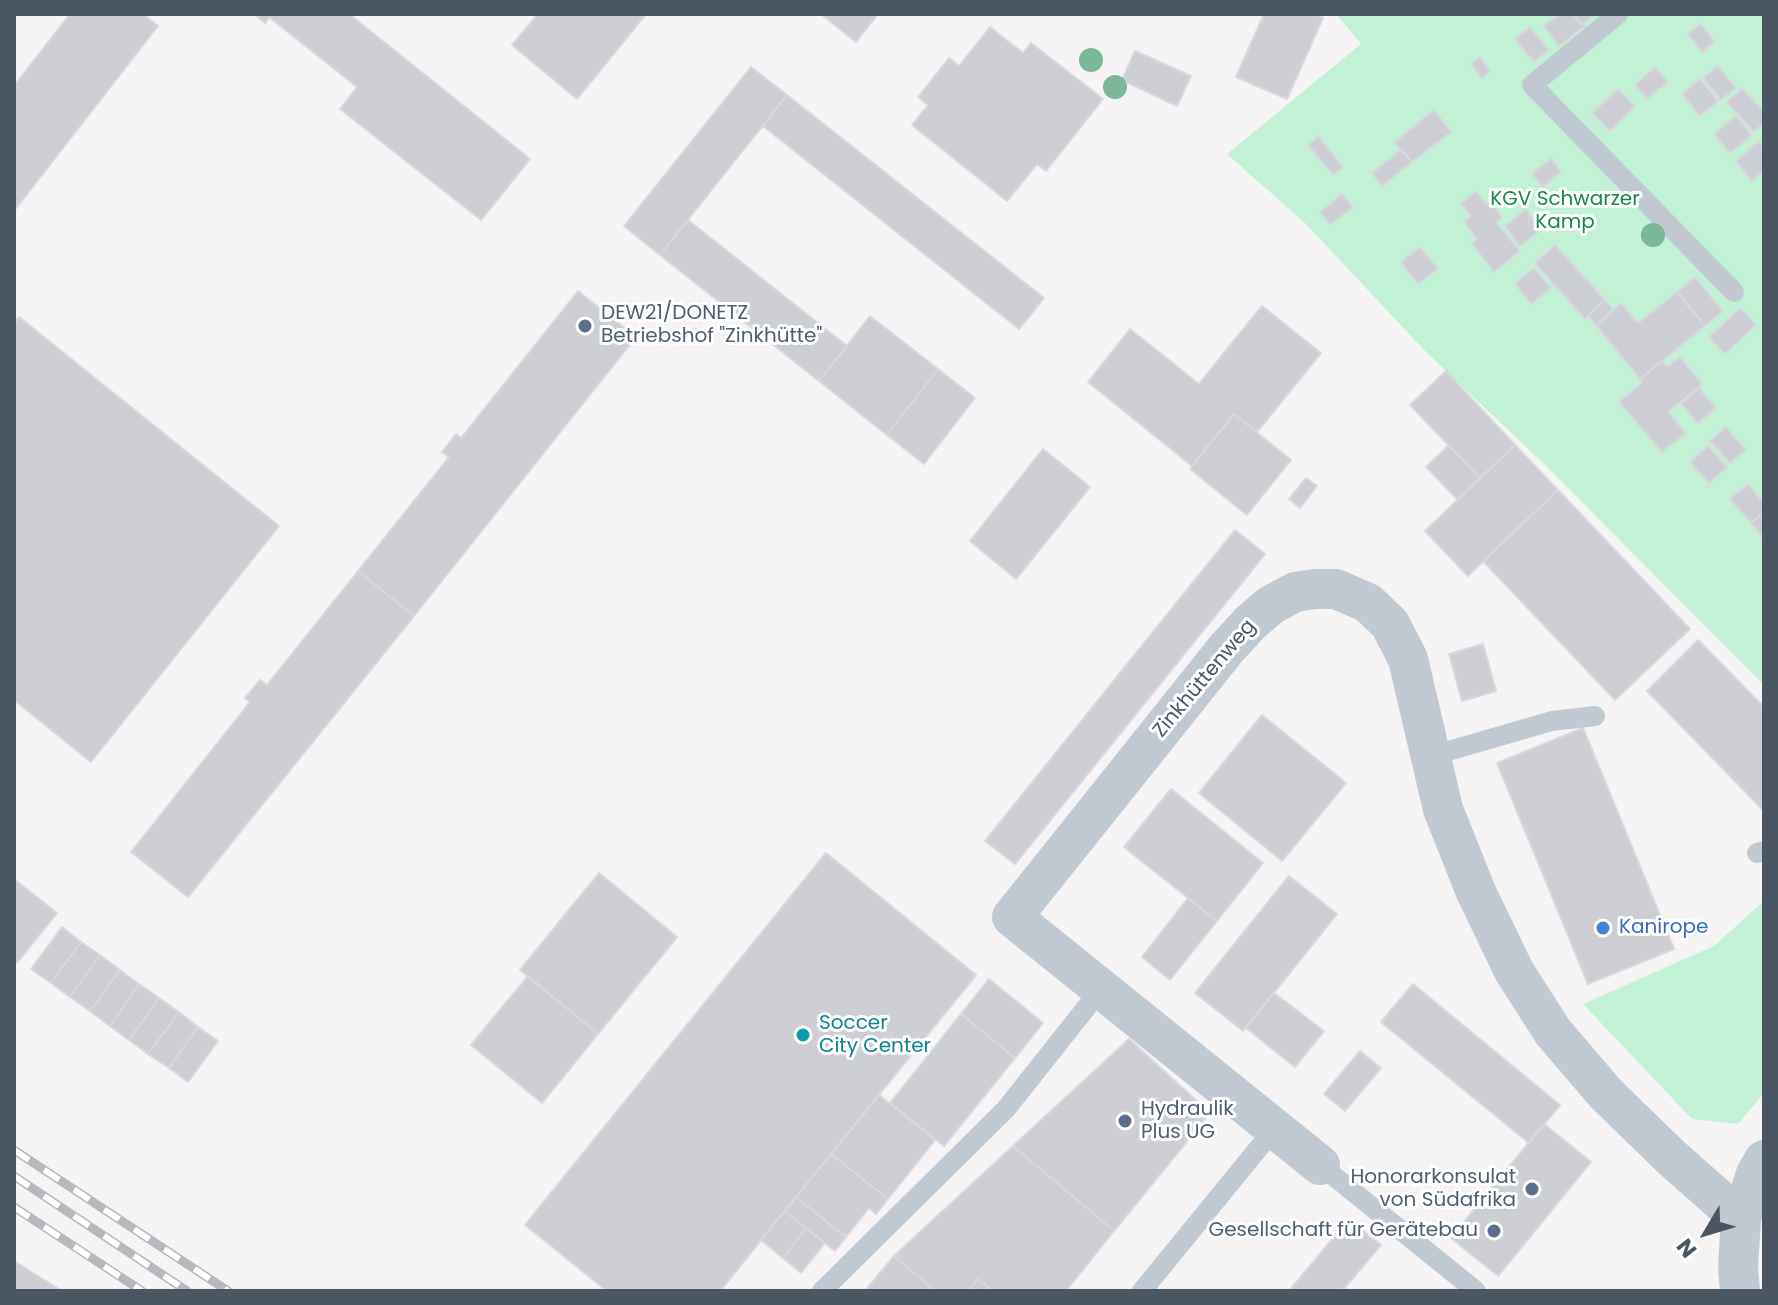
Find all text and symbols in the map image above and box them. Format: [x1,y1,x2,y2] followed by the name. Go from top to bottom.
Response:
[1490,188,1640,235] park label: KGV Schwarzer Kamp
[601,302,822,349] place label: DEW21/DONETZ Betriebshof "Zinkhütte"
[576,317,594,335] marker: DEW21/DONETZ Betriebshof "Zinkhütte"
[1149,615,1261,743] street label: Zinkhüttenweg
[1619,916,1708,940] place label: Kanirope
[1594,919,1612,937] marker: Kanirope
[819,1012,931,1059] place label: Soccer City Center
[794,1026,812,1044] marker: Soccer City Center
[1141,1098,1234,1145] place label: Hydraulik Plus UG
[1116,1112,1134,1130] marker: Hydraulik Plus UG
[1350,1166,1516,1213] place label: Honorarkonsulat von Südafrika
[1523,1180,1541,1198] marker: Honorarkonsulat von Südafrika
[1666,1193,1746,1273] north arrow
[1209,1219,1478,1243] place label: Gesellschaft für Gerätebau
[1485,1222,1503,1240] marker: Gesellschaft für Gerätebau
[1669,1232,1704,1264] text: N

